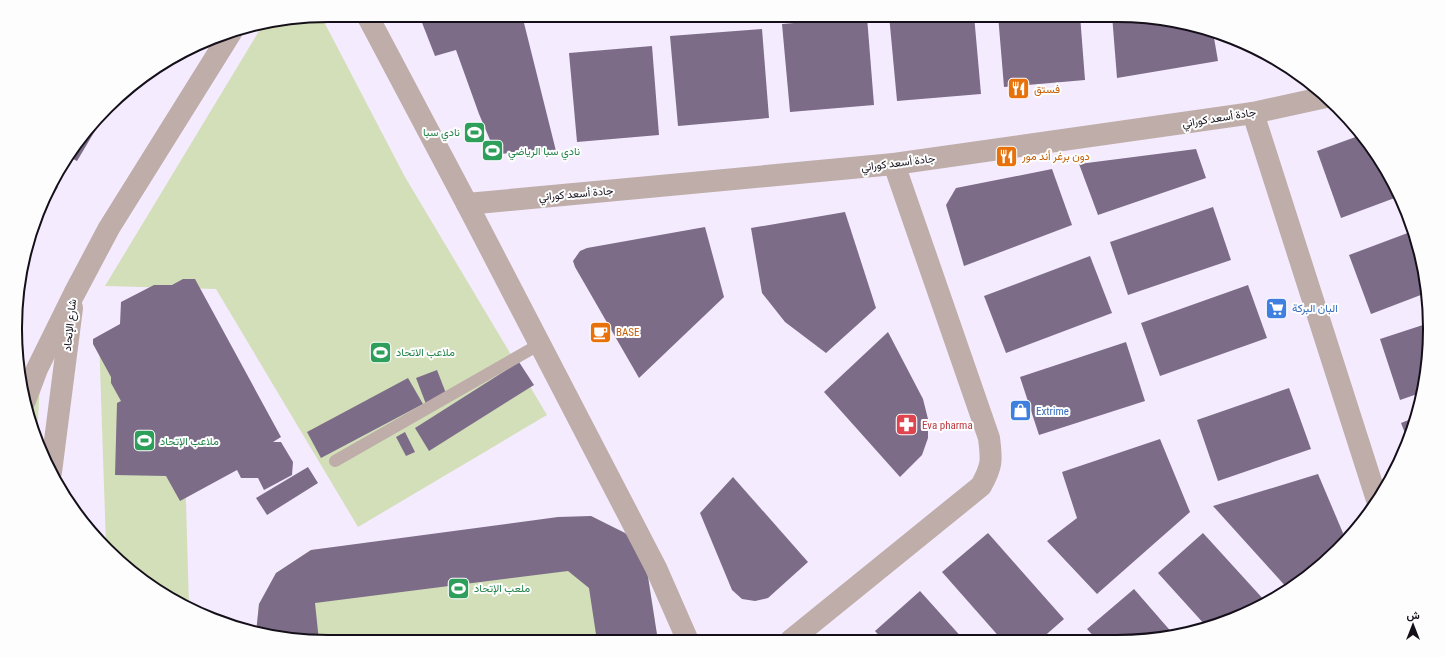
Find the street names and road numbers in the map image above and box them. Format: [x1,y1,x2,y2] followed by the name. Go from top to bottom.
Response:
[1181,106,1257,133] street label: جادة أسعد كوراني
[860,152,936,177] street label: جادة أسعد كوراني
[538,184,614,207] street label: جادة أسعد كوراني
[61,298,80,352] street label: شارع الإتحاد

